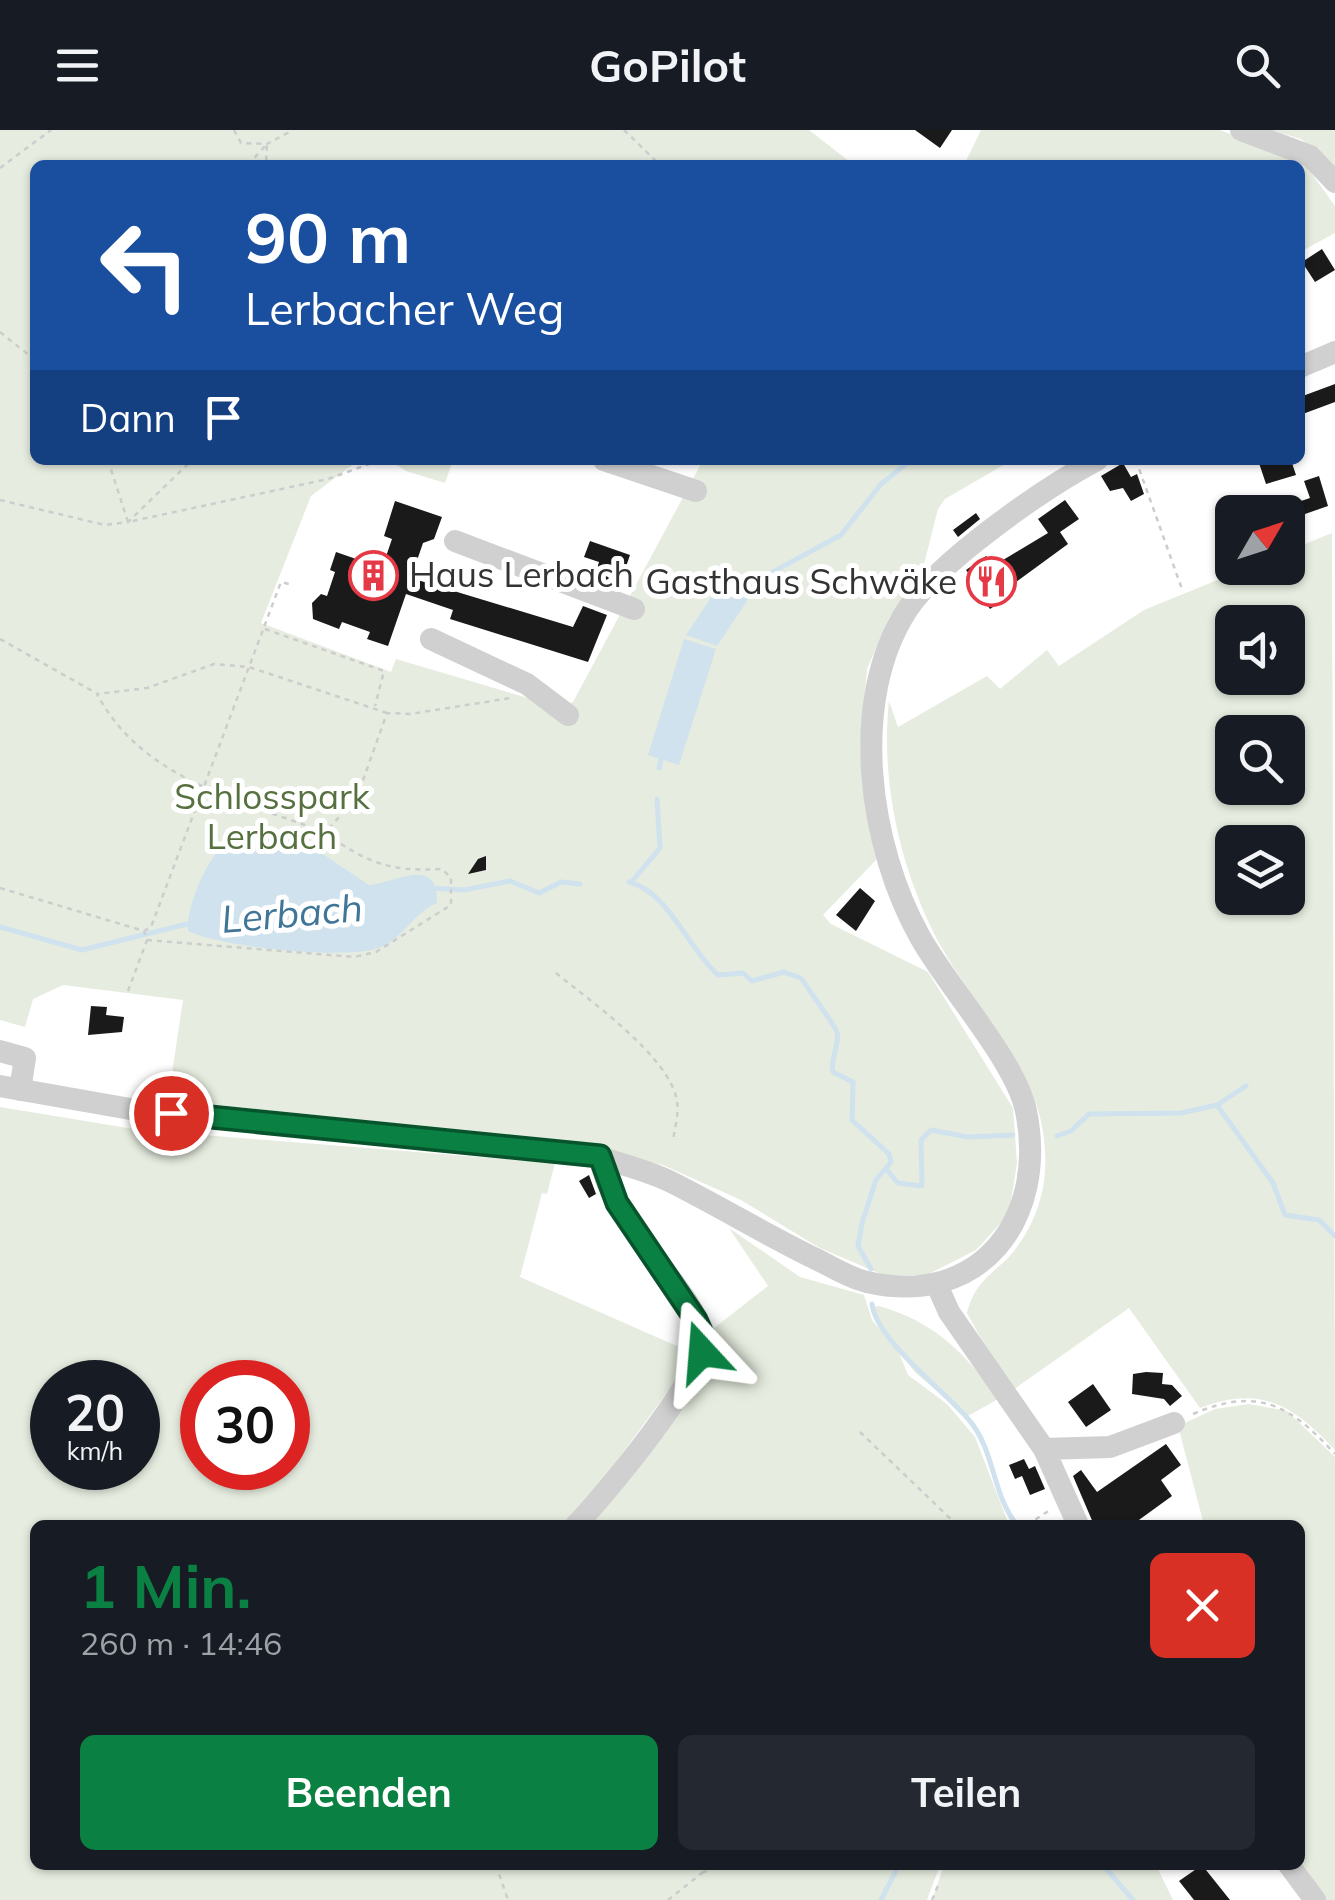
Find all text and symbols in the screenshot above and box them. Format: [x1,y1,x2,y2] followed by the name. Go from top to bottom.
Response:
[589,37,746,93] text: GoPilot
[50,38,105,93] icon: menu
[1230,38,1285,93] icon: search
[245,193,411,281] text: 90 m
[80,200,210,330] icon: left
[245,280,564,336] text: Lerbacher Weg
[196,390,251,445] icon: arrive
[80,394,176,442] text: Dann
[1215,495,1305,585] north arrow
[1215,495,1305,915] map controls
[348,549,400,601] building icon: Haus Lerbach
[409,552,634,596] place label: Haus Lerbach
[966,556,1018,608] restaurant icon: Gasthaus Schwäke
[645,559,957,603] place label: Gasthaus Schwäke
[1215,605,1305,695] button: sound
[1215,715,1305,805] button: search
[174,774,371,858] park label: Schlosspark Lerbach
[1215,825,1305,915] button: layers
[219,883,365,943] water label: Lerbach
[129,1071,214,1156] pin
[144,1086,199,1141] icon: arrive
[650,1300,754,1404] position arrow
[180,1360,310,1490] speed limit sign: 30
[65,1381,125,1444] text: 20
[67,1435,123,1466] text: km/h
[80,1548,251,1623] text: 1 Min.
[1150,1553,1255,1658] button: close
[80,1623,282,1663] text: 260 m · 14:46
[80,1735,658,1850] button: Beenden
[678,1735,1255,1850] button: Teilen

